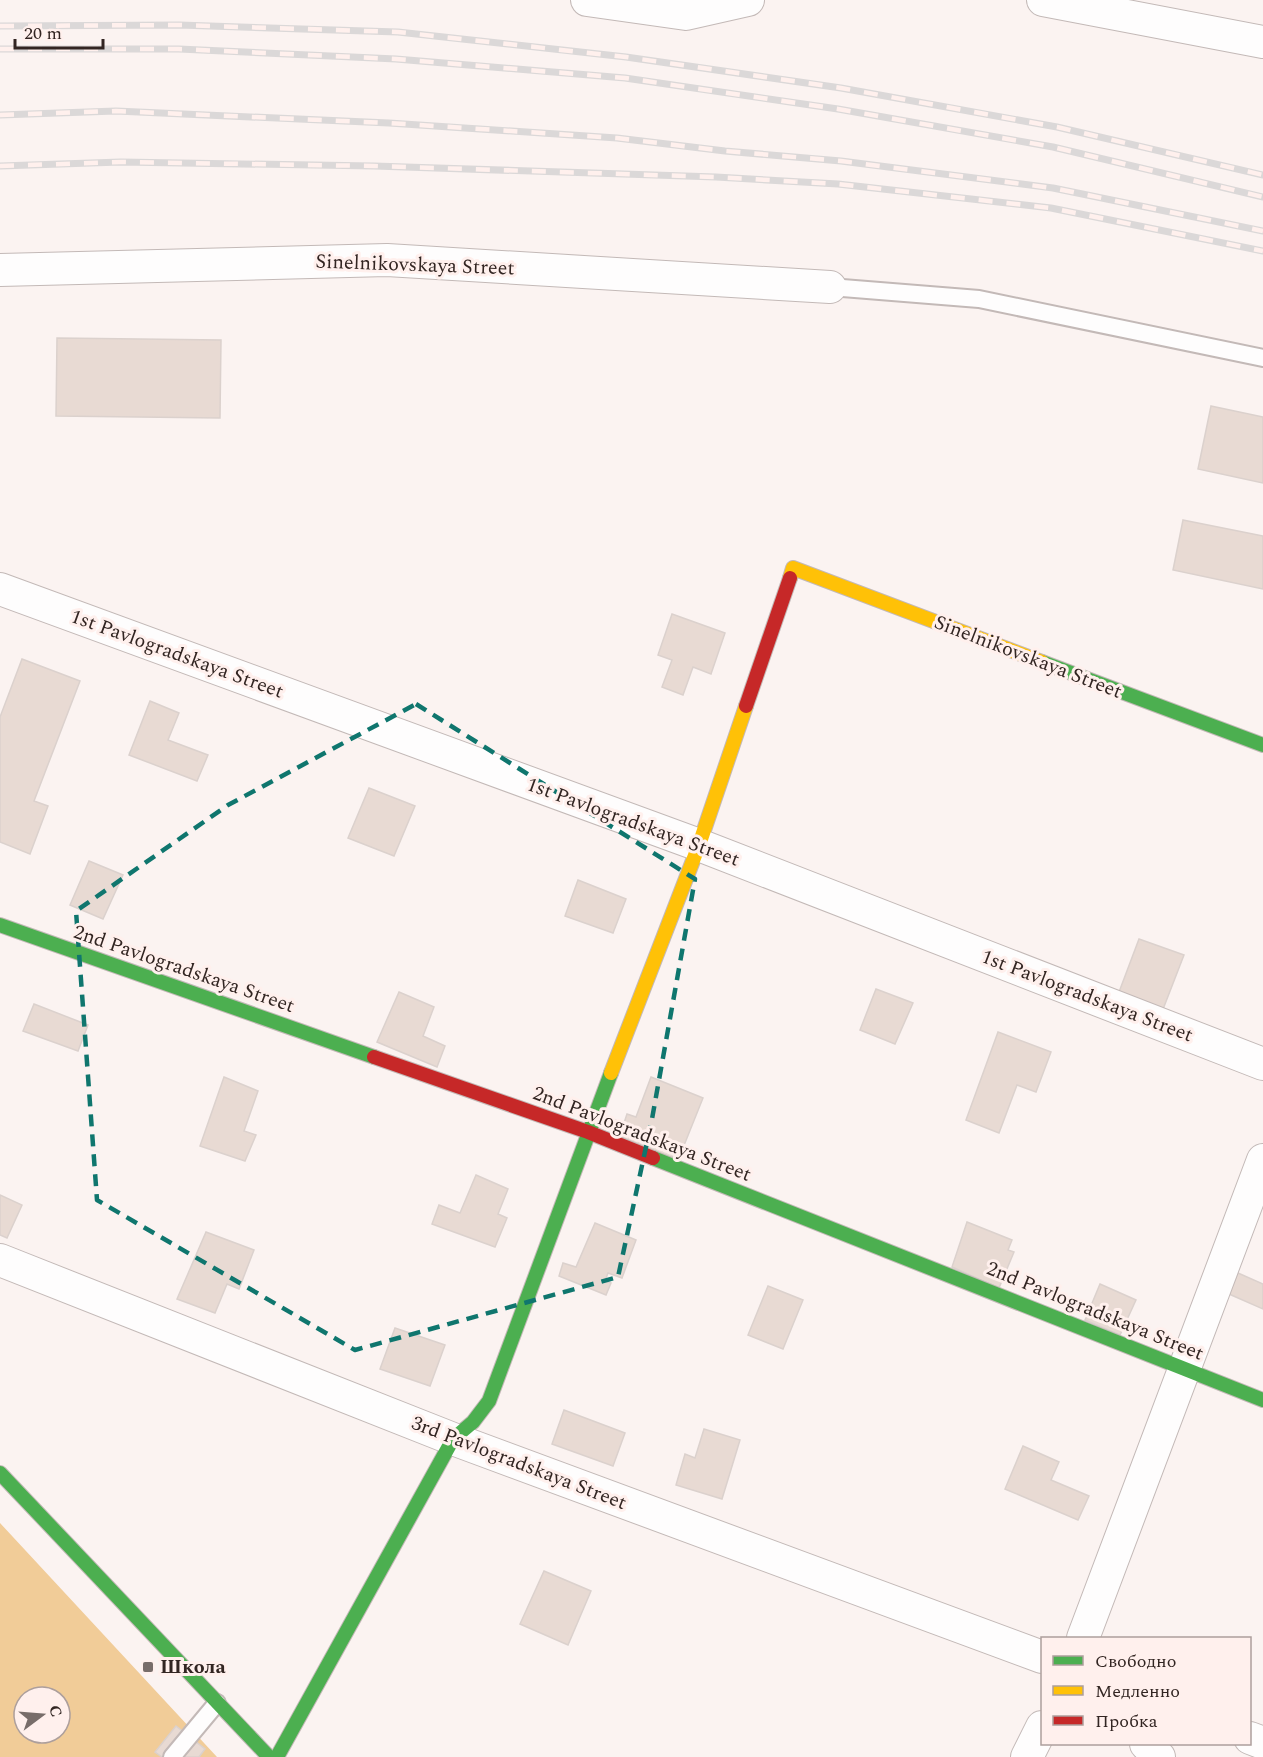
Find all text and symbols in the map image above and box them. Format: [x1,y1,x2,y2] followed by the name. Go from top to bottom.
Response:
[15,12,104,50] scale bar
[24,20,62,47] text: 20 m
[315,247,515,283] street label: Sinelnikovskaya Street
[66,601,288,707] street label: 1st Pavlogradskaya Street
[930,607,1126,707] street label: Sinelnikovskaya Street
[522,769,744,875] street label: 1st Pavlogradskaya Street
[69,917,299,1021] street label: 2nd Pavlogradskaya Street
[977,942,1197,1050] street label: 1st Pavlogradskaya Street
[528,1078,756,1190] street label: 2nd Pavlogradskaya Street
[982,1254,1208,1368] street label: 2nd Pavlogradskaya Street
[407,1408,631,1518] street label: 3rd Pavlogradskaya Street
[1041,1637,1251,1745] legend
[1095,1648,1176,1675] text: Свободно
[160,1652,227,1682] place label: Школа
[141,1660,155,1674] marker: Школа
[1095,1678,1180,1705] text: Медленно
[12,1685,72,1745] north arrow
[42,1702,69,1720] text: С
[1095,1708,1158,1735] text: Пробка

